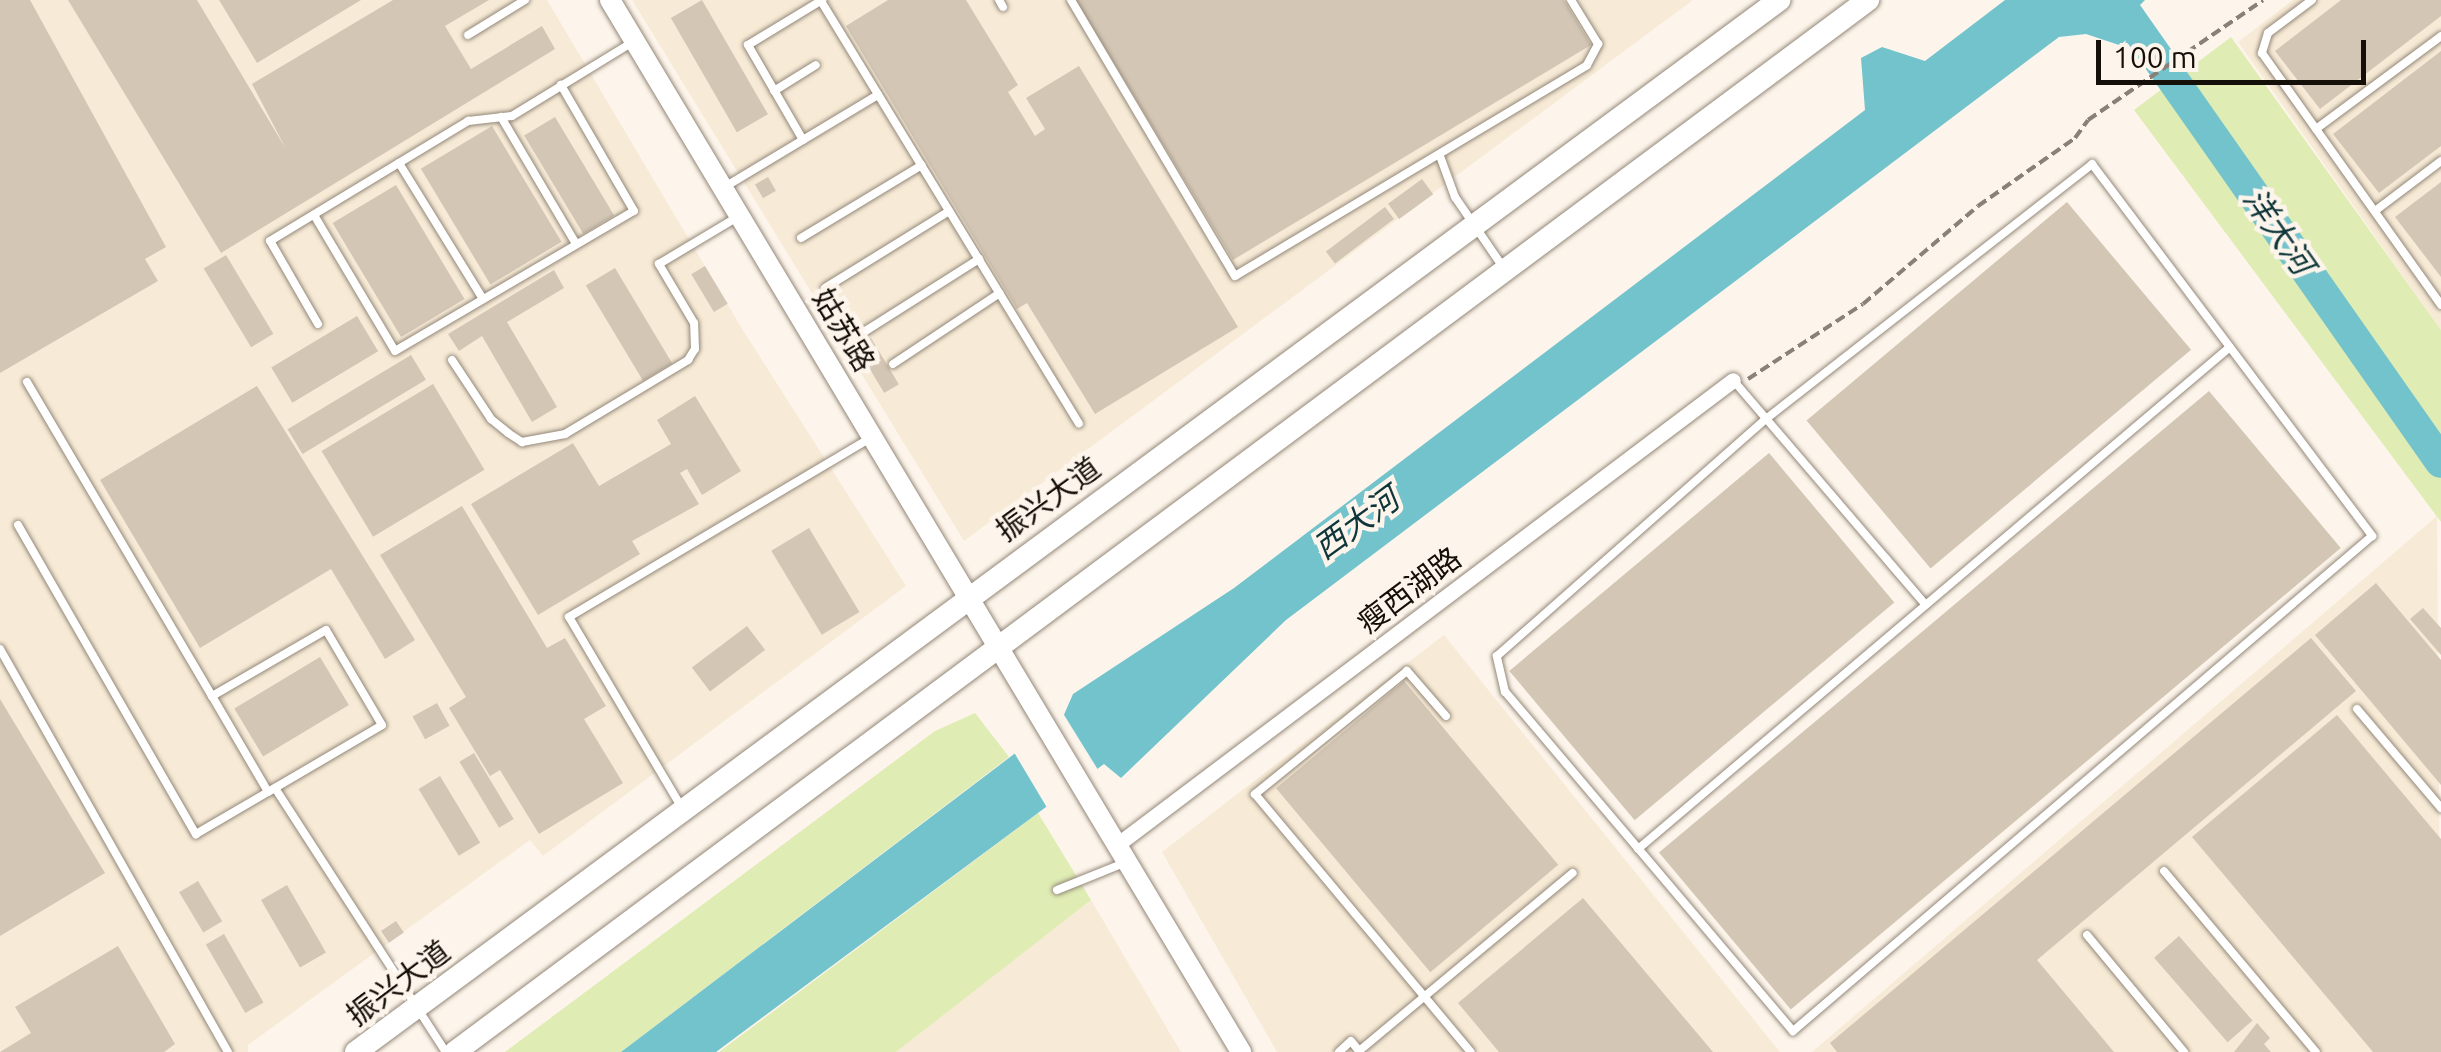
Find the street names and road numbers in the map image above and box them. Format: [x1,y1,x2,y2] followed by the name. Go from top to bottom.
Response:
[805,282,883,378] street label: 姑苏路
[989,449,1107,549] street label: 振兴大道
[1350,540,1468,640] street label: 瘦西湖路
[339,933,457,1033] street label: 振兴大道

